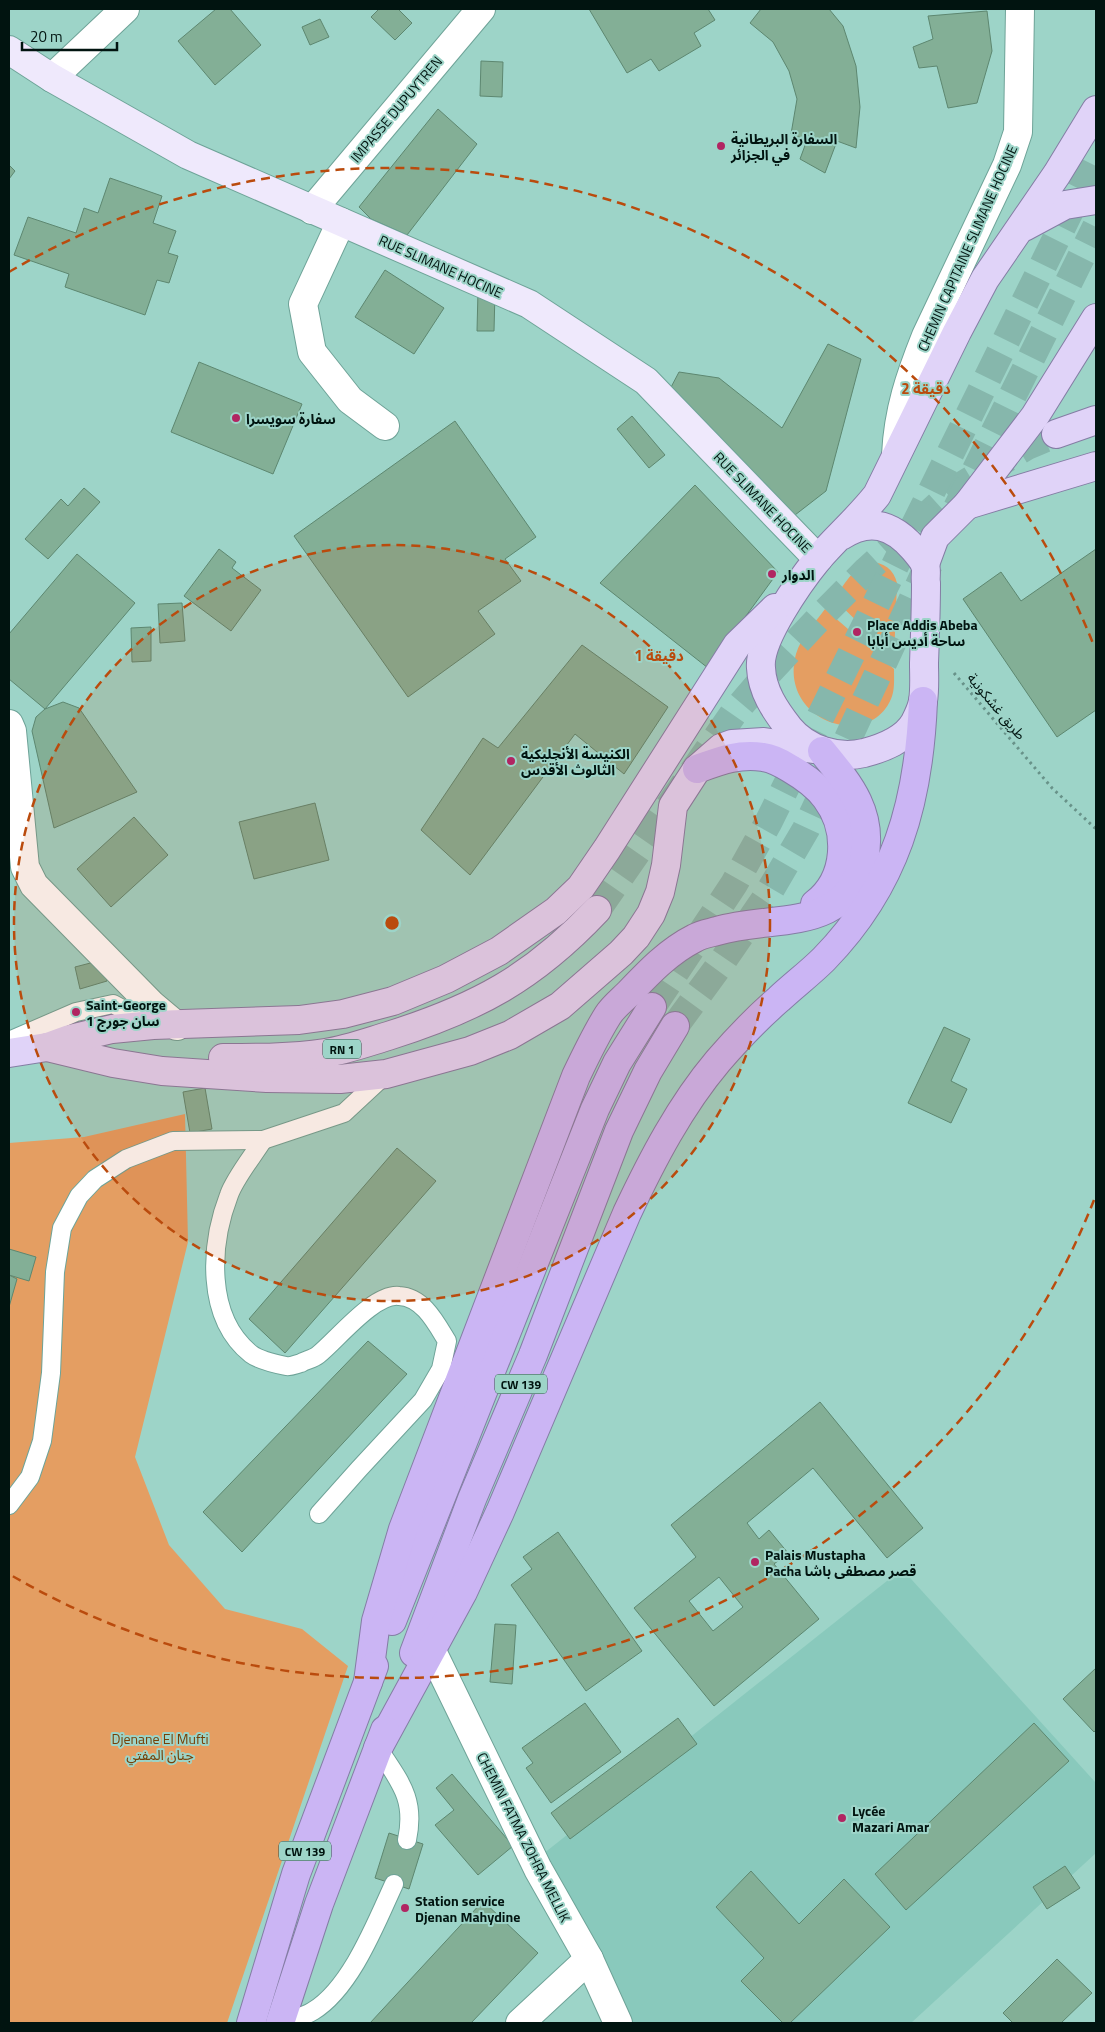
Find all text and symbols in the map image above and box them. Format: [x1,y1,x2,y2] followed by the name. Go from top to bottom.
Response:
[22,20,118,52] scale bar
[30,25,63,48] text: 20 m
[345,51,447,167] street label: IMPASSE DUPUYTREN
[730,128,837,166] place label: السفارة البريطانية في الجزائر
[715,140,727,152] marker: السفارة البريطانية في الجزائر
[912,141,1022,355] street label: CHEMIN CAPITAINE SLIMANE HOCINE
[376,229,507,303] street label: RUE SLIMANE HOCINE
[901,377,951,400] text: 2 دقيقة
[246,408,336,429] place label: سفارة سويسرا
[230,412,242,424] marker: سفارة سويسرا
[709,447,817,558] street label: RUE SLIMANE HOCINE
[781,564,815,585] place label: الدوار
[766,568,778,580] marker: الدوار
[867,614,978,651] place label: Place Addis Abeba ساحة أديس أبابا
[851,626,863,638] marker: Place Addis Abeba ساحة أديس أبابا
[634,644,684,667] text: 1 دقيقة
[963,668,1031,744] street label: طريق غشكونية
[521,743,630,780] place label: الكنيسة الأنجليكية الثالوث الأقدس
[505,755,517,767] marker: الكنيسة الأنجليكية الثالوث الأقدس
[383,914,401,932] centre of rings
[86,994,166,1032] place label: Saint-George 1 سان جورج
[70,1006,82,1018] marker: Saint-George 1 سان جورج
[323,1040,361,1058] road number: RN 1
[495,1375,547,1394] road number: CW 139
[765,1544,916,1581] place label: Palais Mustapha Pacha قصر مصطفى باشا
[749,1556,761,1568] marker: Palais Mustapha Pacha قصر مصطفى باشا
[111,1728,209,1766] park label: Djenane El Mufti جنان المفتي
[472,1748,576,1926] street label: CHEMIN FATMA ZOHRA MELLIK
[852,1800,929,1837] place label: Lycée Mazari Amar
[836,1812,848,1824] marker: Lycée Mazari Amar
[279,1842,331,1860] road number: CW 139
[415,1890,520,1927] place label: Station service Djenan Mahydine
[399,1902,411,1914] marker: Station service Djenan Mahydine

